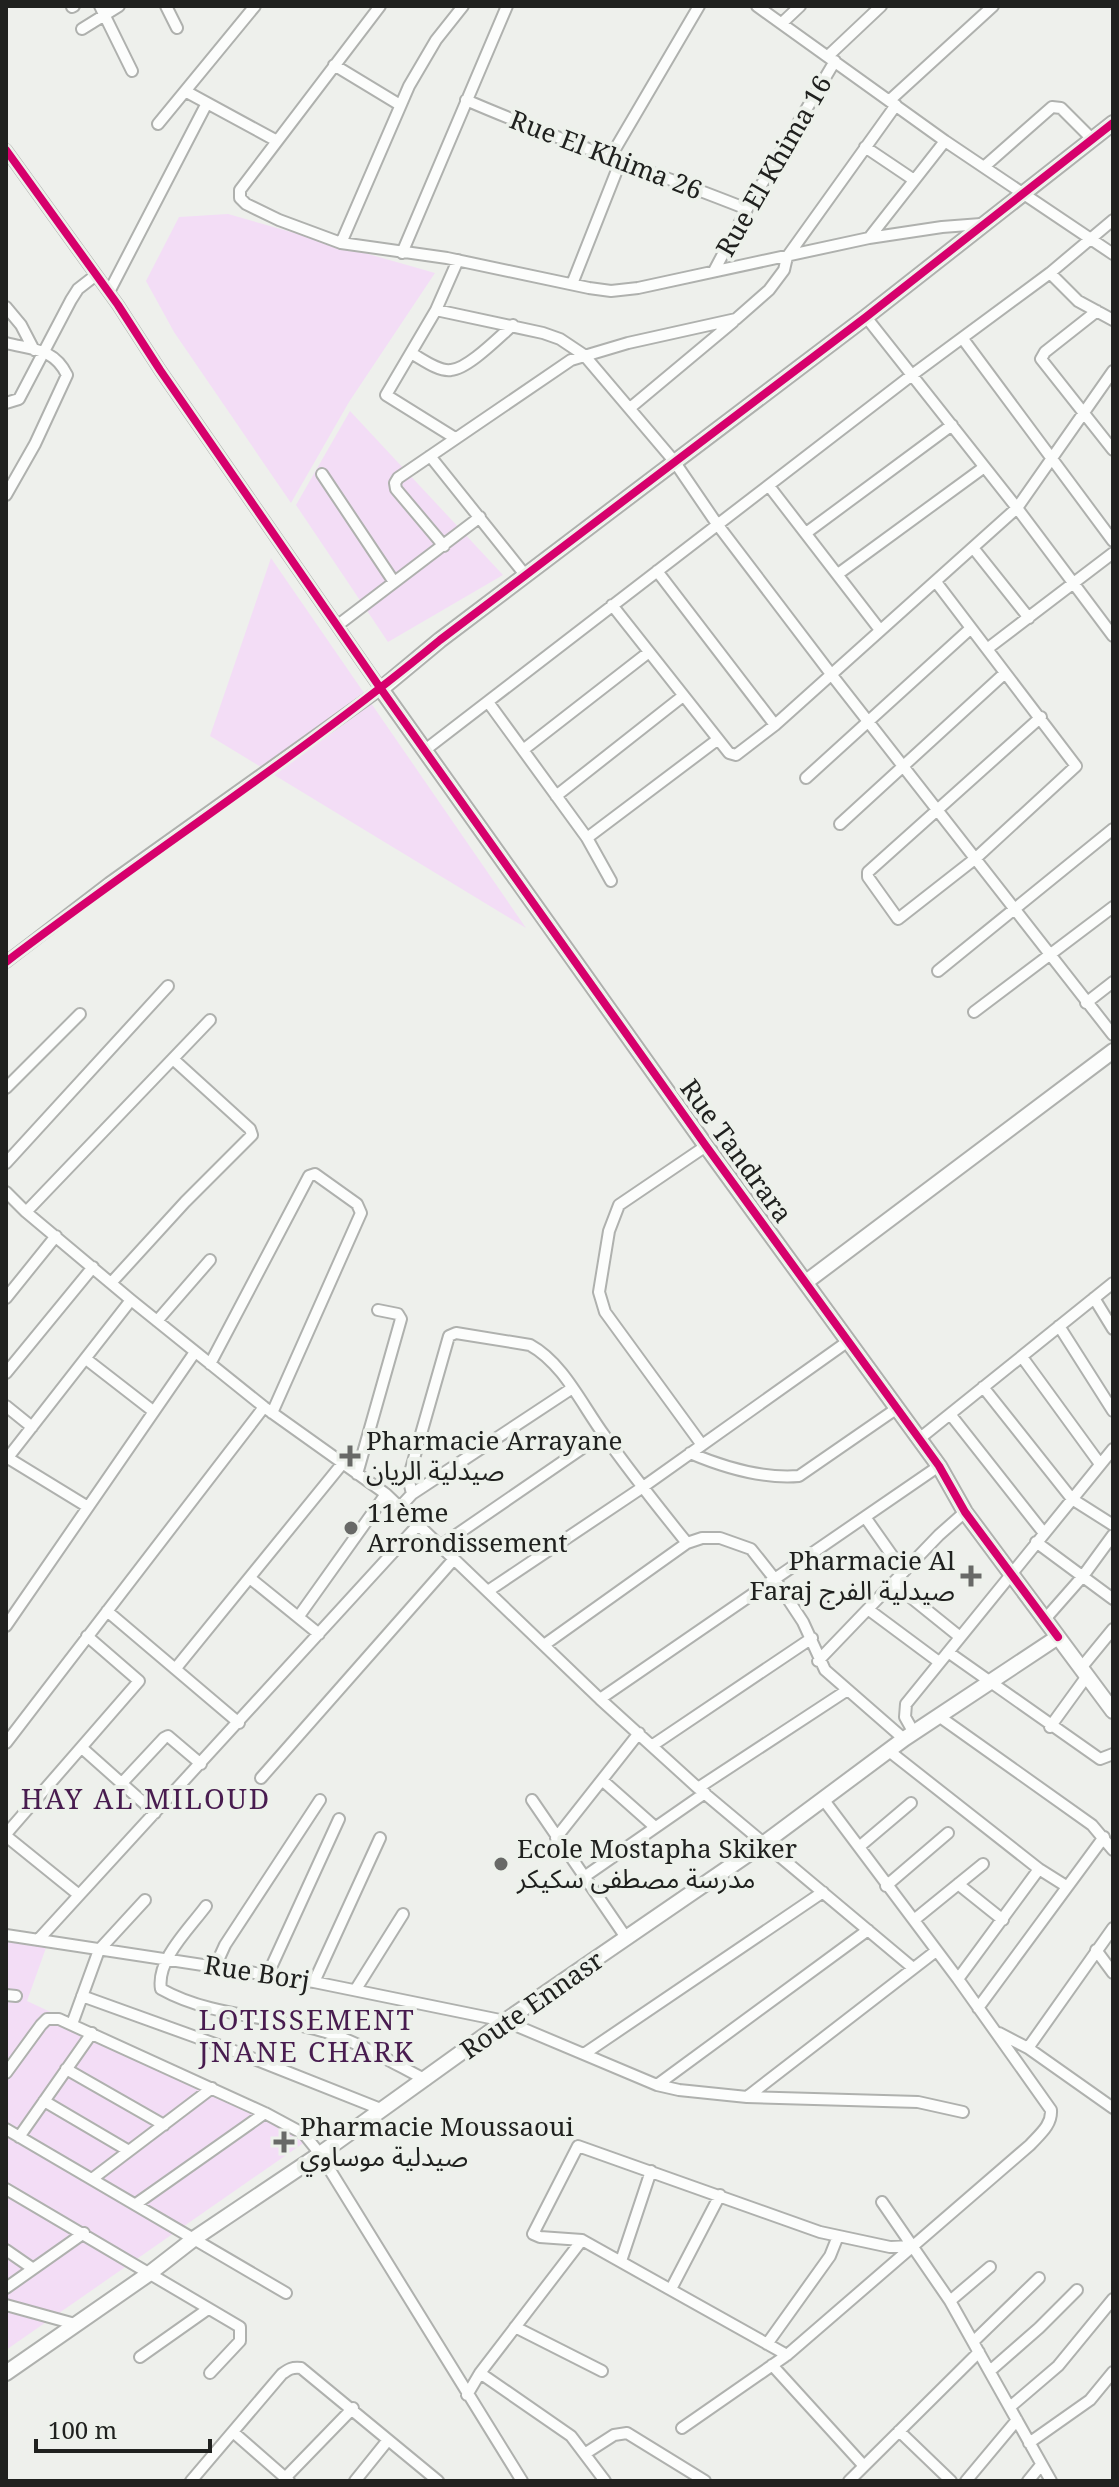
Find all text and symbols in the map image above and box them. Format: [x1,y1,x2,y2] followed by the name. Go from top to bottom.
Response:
[707,68,840,263] street label: Rue El Khima 16
[505,101,708,207] street label: Rue El Khima 26
[672,1071,801,1230] street label: Rue Tandrara
[366,1422,623,1488] place label: Pharmacie Arrayane صيدلية الريان
[341,1447,359,1465] marker: Pharmacie Arrayane صيدلية الريان
[367,1494,568,1560] place label: 11ème Arrondissement
[342,1519,360,1537] marker: 11ème Arrondissement
[750,1542,955,1610] place label: Pharmacie Al Faraj صيدلية الفرج
[962,1567,980,1585] marker: Pharmacie Al Faraj صيدلية الفرج
[21,1779,271,1817] district label: HAY AL MILOUD
[516,1830,797,1896] place label: Ecole Mostapha Skiker مدرسة مصطفى سكيكر
[492,1855,510,1873] marker: Ecole Mostapha Skiker مدرسة مصطفى سكيكر
[453,1942,610,2067] street label: Route Ennasr
[202,1946,312,1998] street label: Rue Borj
[198,2000,416,2070] district label: LOTISSEMENT JNANE CHARK
[300,2108,574,2177] place label: Pharmacie Moussaoui صيدلية موساوي
[275,2133,293,2151] marker: Pharmacie Moussaoui صيدلية موساوي
[36,2403,210,2453] scale bar
[48,2413,117,2446] text: 100 m

